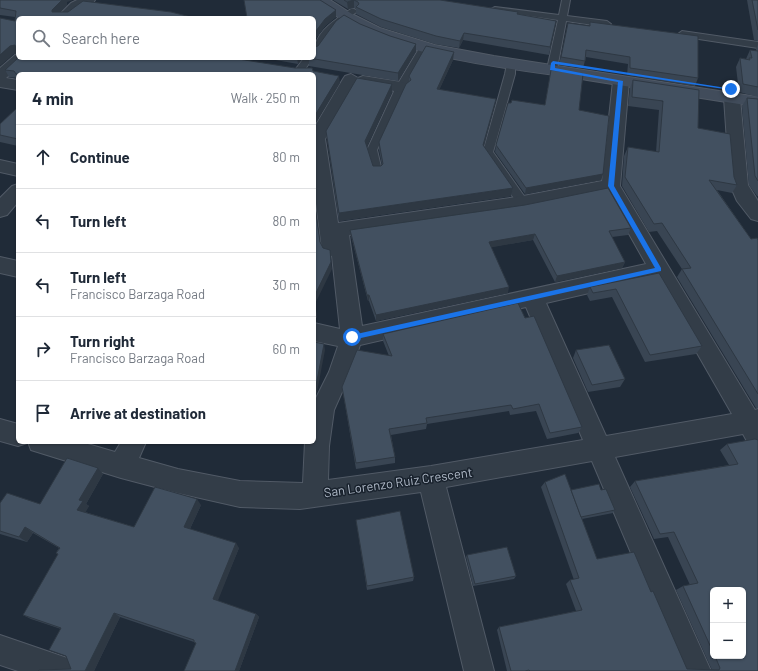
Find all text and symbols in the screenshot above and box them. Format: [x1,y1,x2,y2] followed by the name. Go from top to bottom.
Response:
[16,16,316,60] search box
[30,27,52,49] icon: search
[62,29,140,47] text: Search here
[722,80,740,98] route end
[32,88,74,108] text: 4 min
[231,90,300,106] text: Walk · 250 m
[32,146,54,168] icon: ahead
[70,148,130,166] text: Continue
[273,149,300,165] text: 80 m
[32,210,54,232] icon: left
[70,212,126,230] text: Turn left
[273,213,300,229] text: 80 m
[70,268,126,286] text: Turn left
[32,274,54,296] icon: left
[273,277,300,293] text: 30 m
[70,286,205,302] text: Francisco Barzaga Road
[343,328,361,346] route start
[70,332,135,350] text: Turn right
[32,338,54,360] icon: right
[273,341,300,357] text: 60 m
[70,350,205,366] text: Francisco Barzaga Road
[32,402,54,424] icon: arrive
[70,404,206,422] text: Arrive at destination
[323,464,473,500] street label: San Lorenzo Ruiz Crescent
[710,587,746,659] map controls
[710,587,746,623] button: +
[710,623,746,659] button: −

